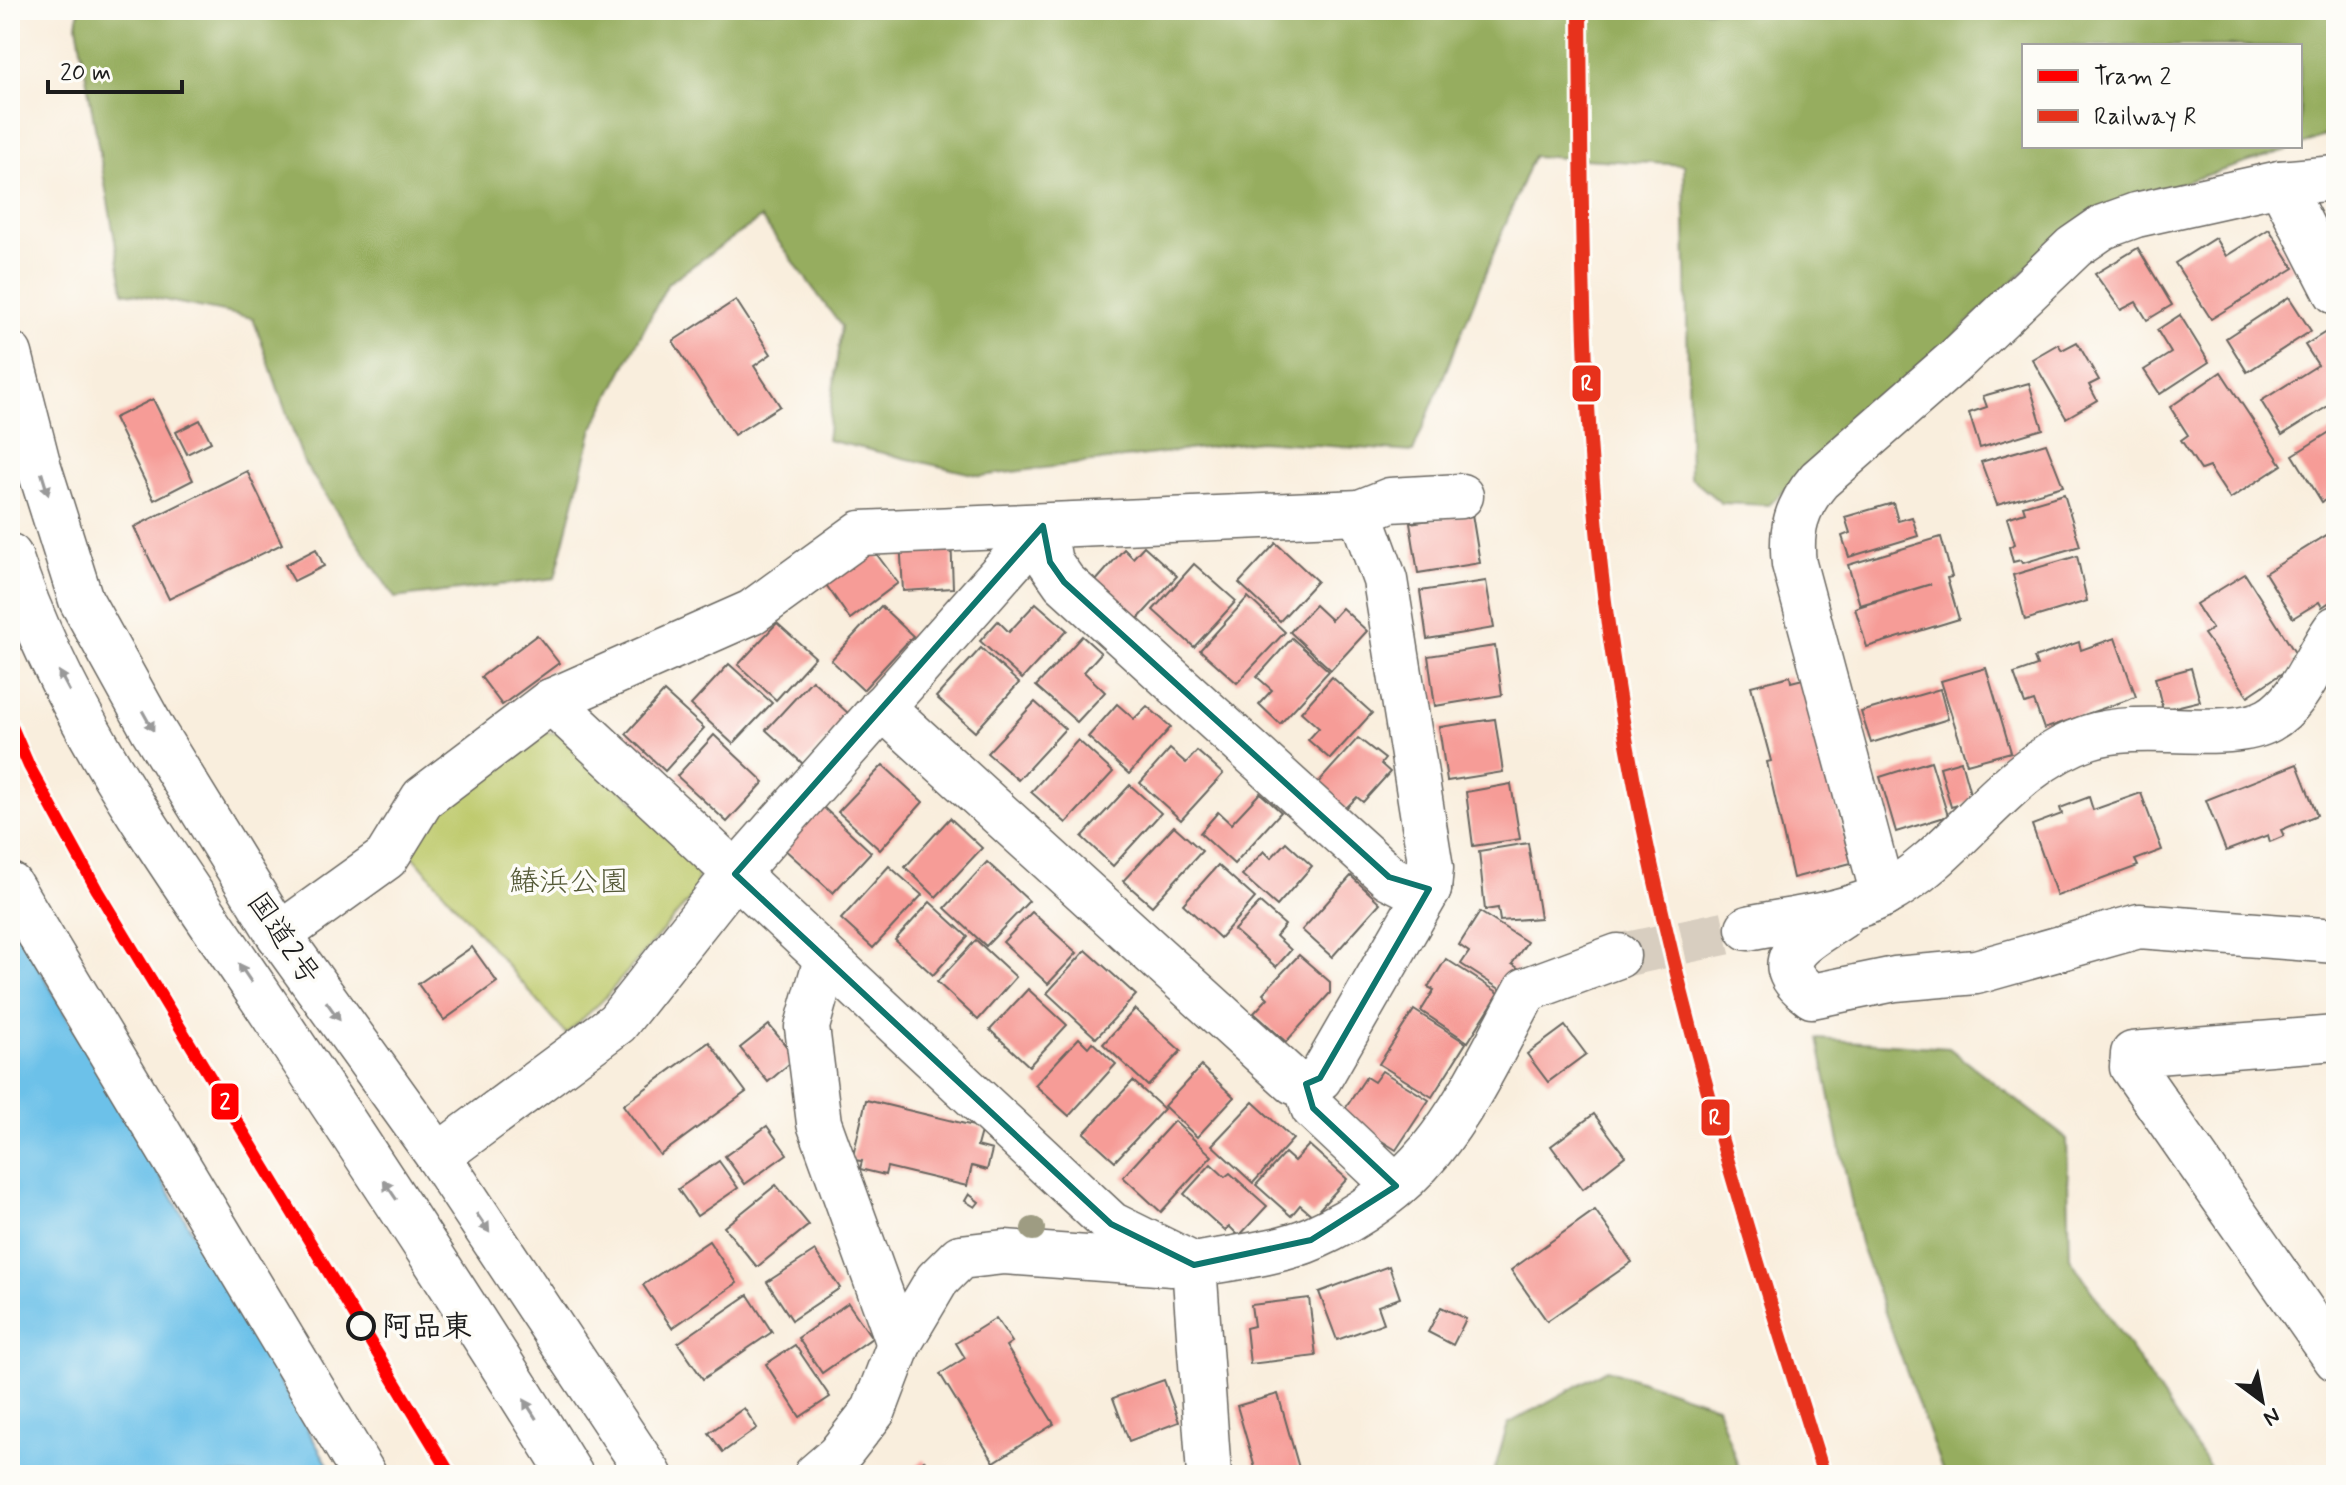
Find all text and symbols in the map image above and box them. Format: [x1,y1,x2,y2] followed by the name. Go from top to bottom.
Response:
[48,44,182,94] scale bar
[2022,44,2302,148] legend
[60,58,111,89] text: 20 m
[2094,62,2172,93] text: Tram 2
[2094,102,2196,133] text: Railway R
[1571,364,1602,403] line badge: R
[1581,371,1594,399] text: R
[39,472,52,496] one-way arrow
[58,670,71,693] one-way arrow
[141,709,155,732] one-way arrow
[509,863,629,902] park label: 鰆浜公園
[237,885,328,993] street label: 国道2号
[238,963,253,984] one-way arrow
[325,1000,340,1021] one-way arrow
[210,1082,240,1121] line badge: 2
[220,1089,231,1117] text: 2
[1700,1098,1731,1137] line badge: R
[1709,1105,1722,1133] text: R
[383,1179,398,1200] one-way arrow
[475,1212,489,1234] one-way arrow
[382,1308,472,1347] place label: 阿品東
[347,1312,375,1340] marker: 阿品東
[2222,1361,2302,1441] north arrow
[523,1398,537,1420] one-way arrow
[2258,1401,2285,1432] text: N

